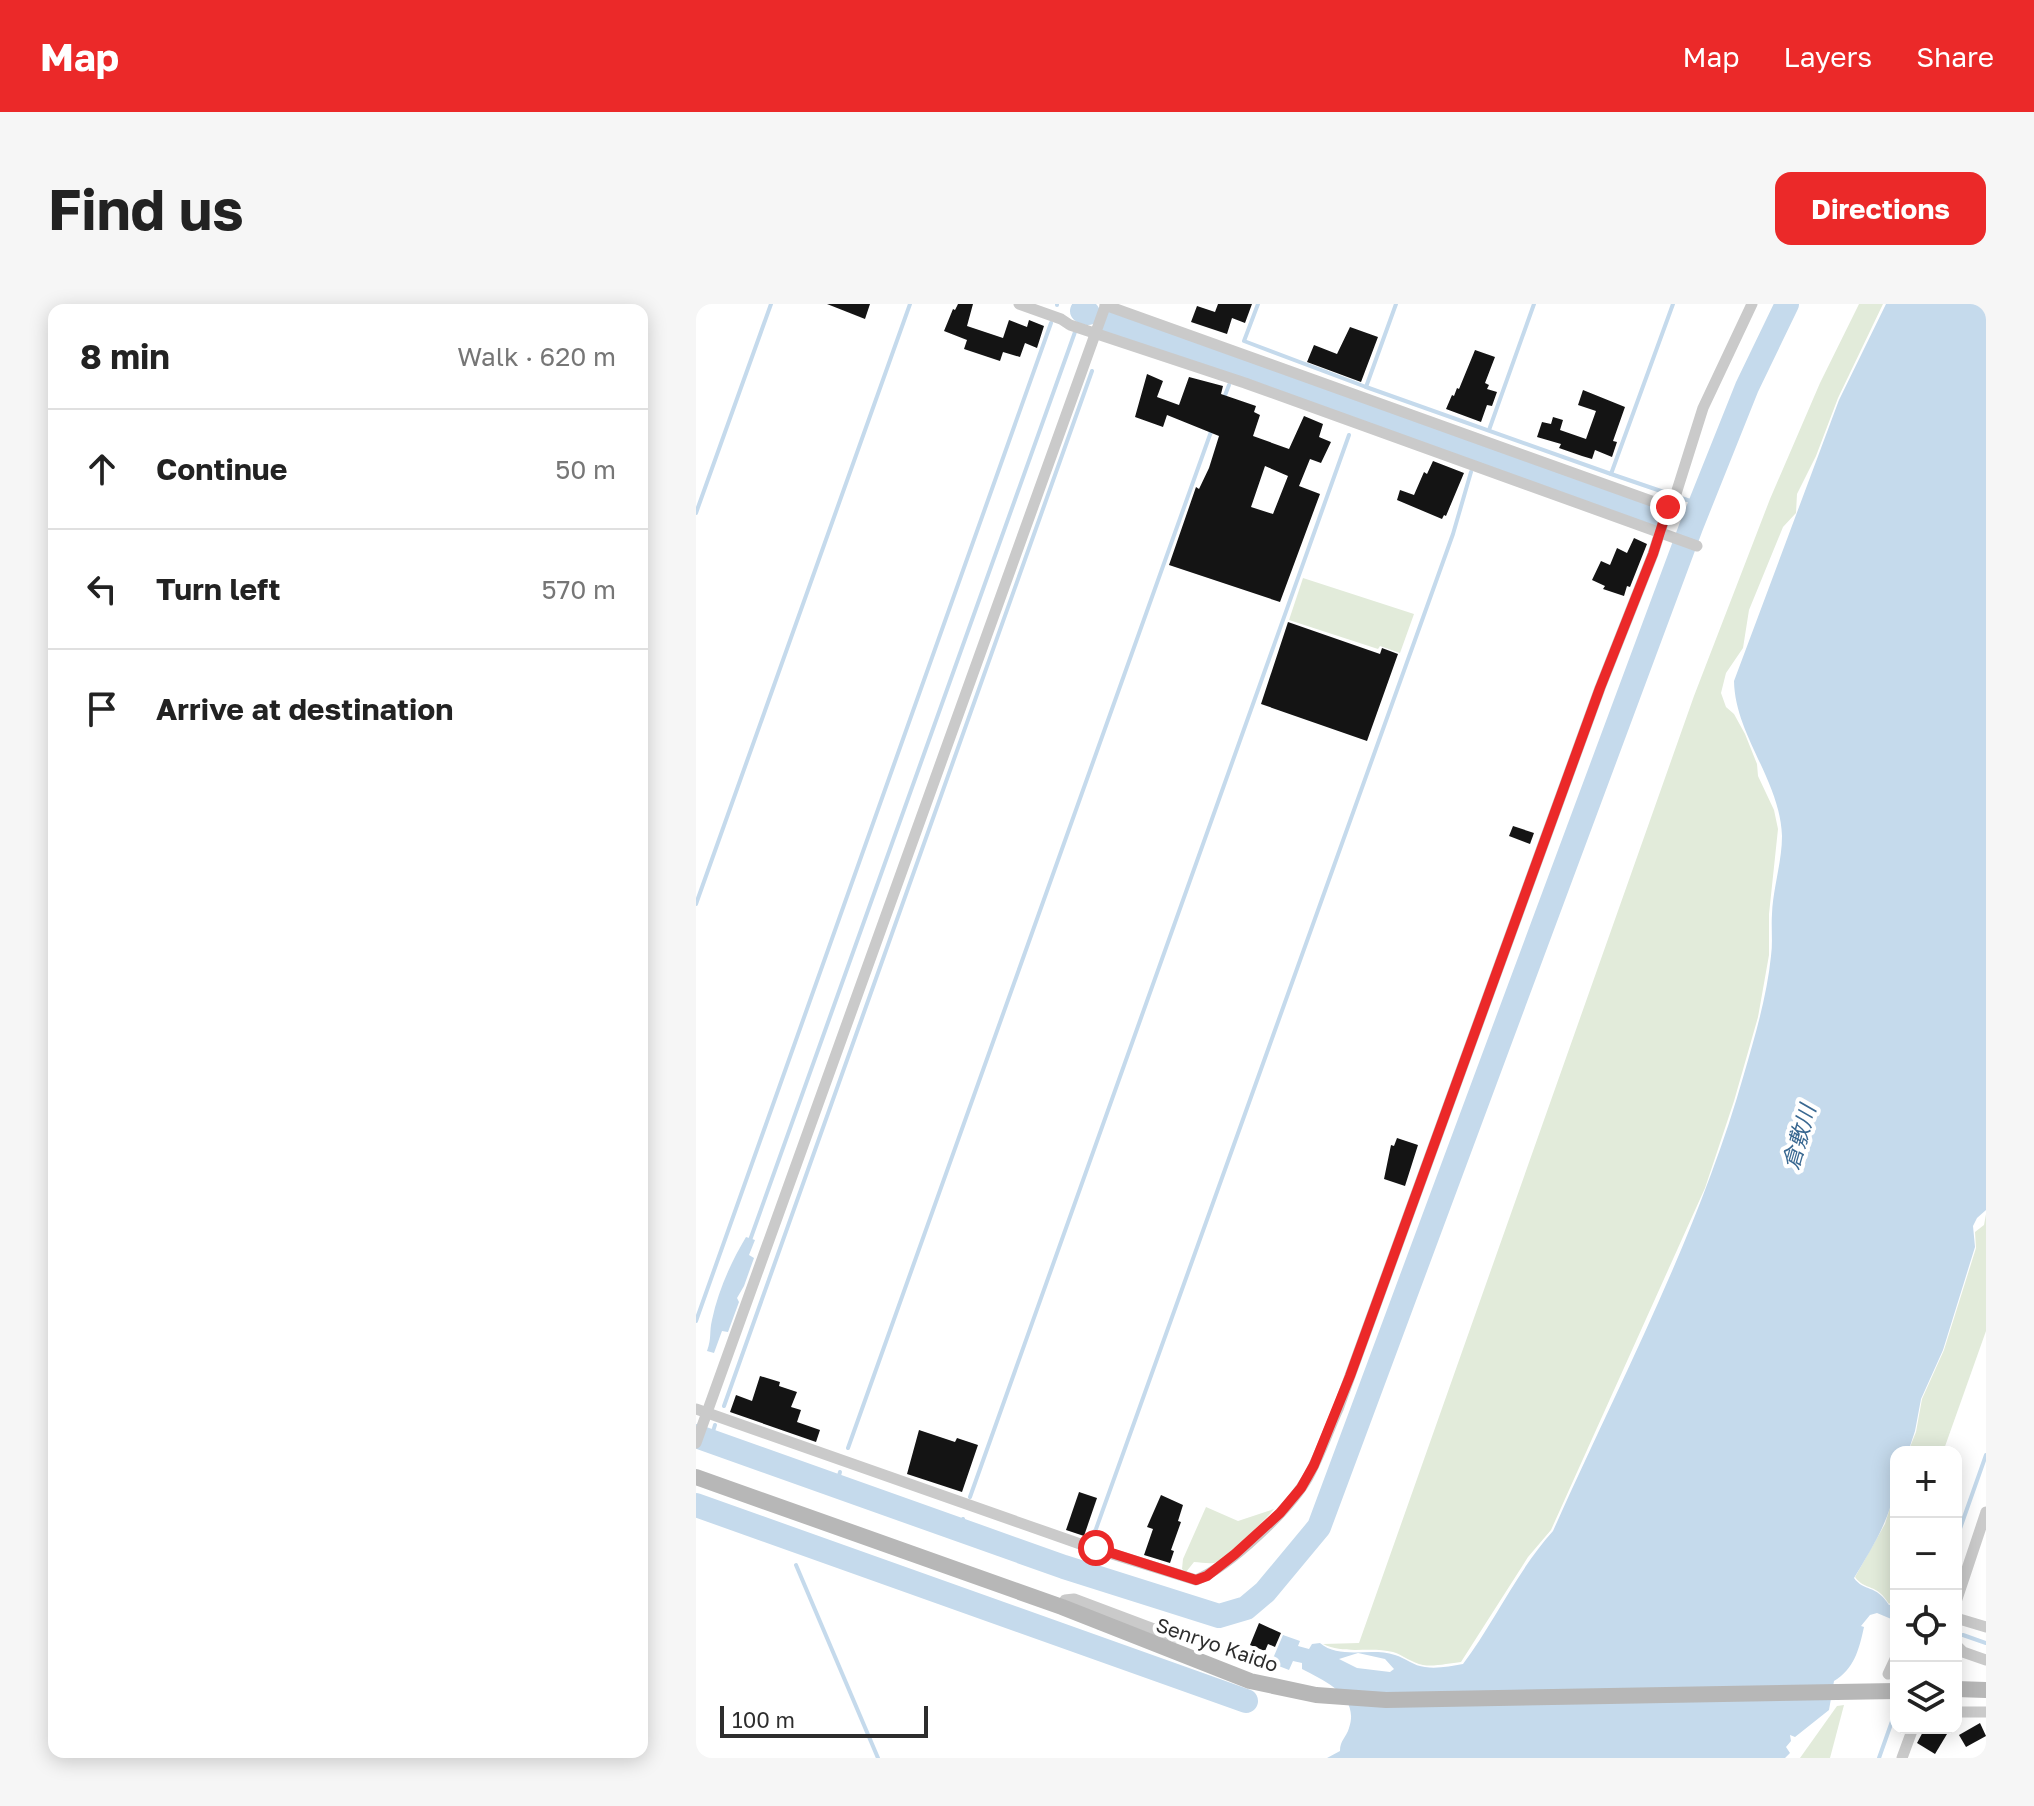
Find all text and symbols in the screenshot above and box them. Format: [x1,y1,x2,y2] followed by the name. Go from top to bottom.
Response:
[40,34,119,79] text: Map
[1682,40,1740,73] text: Map
[1784,40,1872,73] text: Layers
[1916,40,1994,73] text: Share
[1775,172,1986,245] button: Directions
[48,175,244,242] text: Find us
[80,336,170,376] text: 8 min
[457,341,616,372] text: Walk · 620 m
[80,447,124,491] icon: ahead
[156,451,287,487] text: Continue
[555,454,616,485] text: 50 m
[1650,489,1686,525] route end
[80,567,124,611] icon: left
[156,571,281,607] text: Turn left
[542,574,616,605] text: 570 m
[80,687,124,731] icon: arrive
[156,691,453,727] text: Arrive at destination
[1776,1100,1821,1172] water label: 倉敷川
[1890,1446,1962,1734] map controls
[1890,1446,1962,1518] button: +
[1890,1518,1962,1590] button: −
[1078,1530,1114,1566] route start
[1890,1590,1962,1662] button: locate
[1153,1612,1281,1676] street label: Senryo Kaido
[1890,1662,1962,1734] button: layers
[720,1702,928,1738] scale bar
[732,1706,795,1733] text: 100 m

